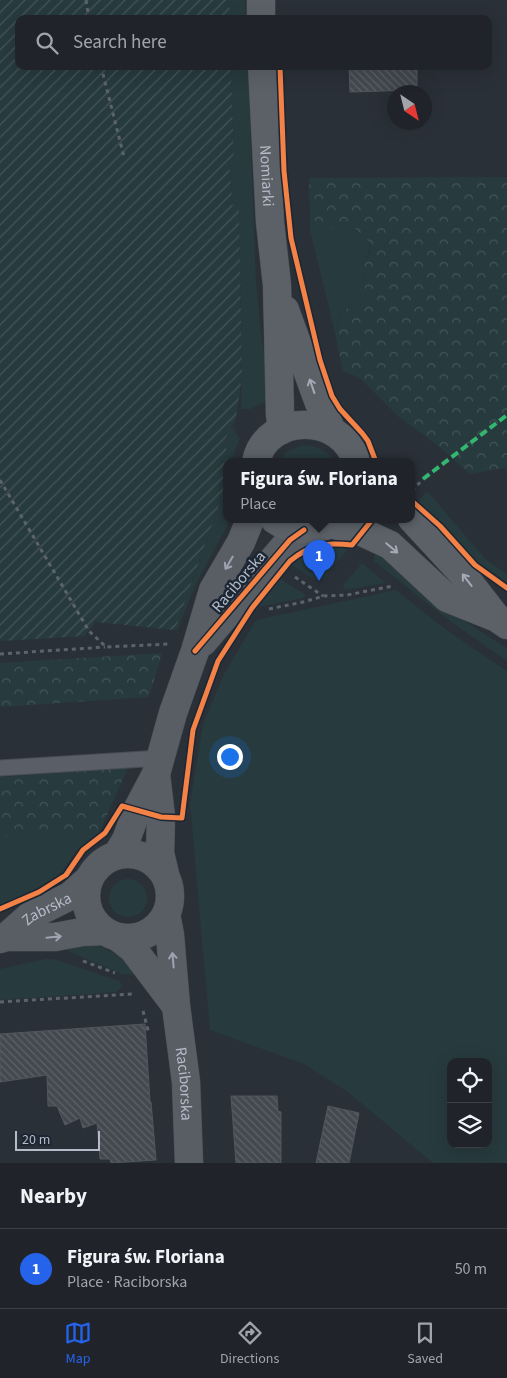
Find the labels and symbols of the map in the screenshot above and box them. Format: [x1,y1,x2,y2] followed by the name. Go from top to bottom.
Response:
[387,85,432,130] north arrow
[254,145,279,207] street label: Nomiarki
[307,378,317,394] one-way arrow
[303,540,335,581] pin: 1
[385,543,398,554] one-way arrow
[207,546,271,617] street label: Raciborska
[223,556,233,570] one-way arrow
[462,573,473,586] one-way arrow
[217,744,243,770] your location
[17,887,75,931] street label: Zabrska
[46,932,62,941] one-way arrow
[168,952,177,968] one-way arrow
[170,1046,197,1121] street label: Raciborska
[15,1128,100,1151] scale bar

